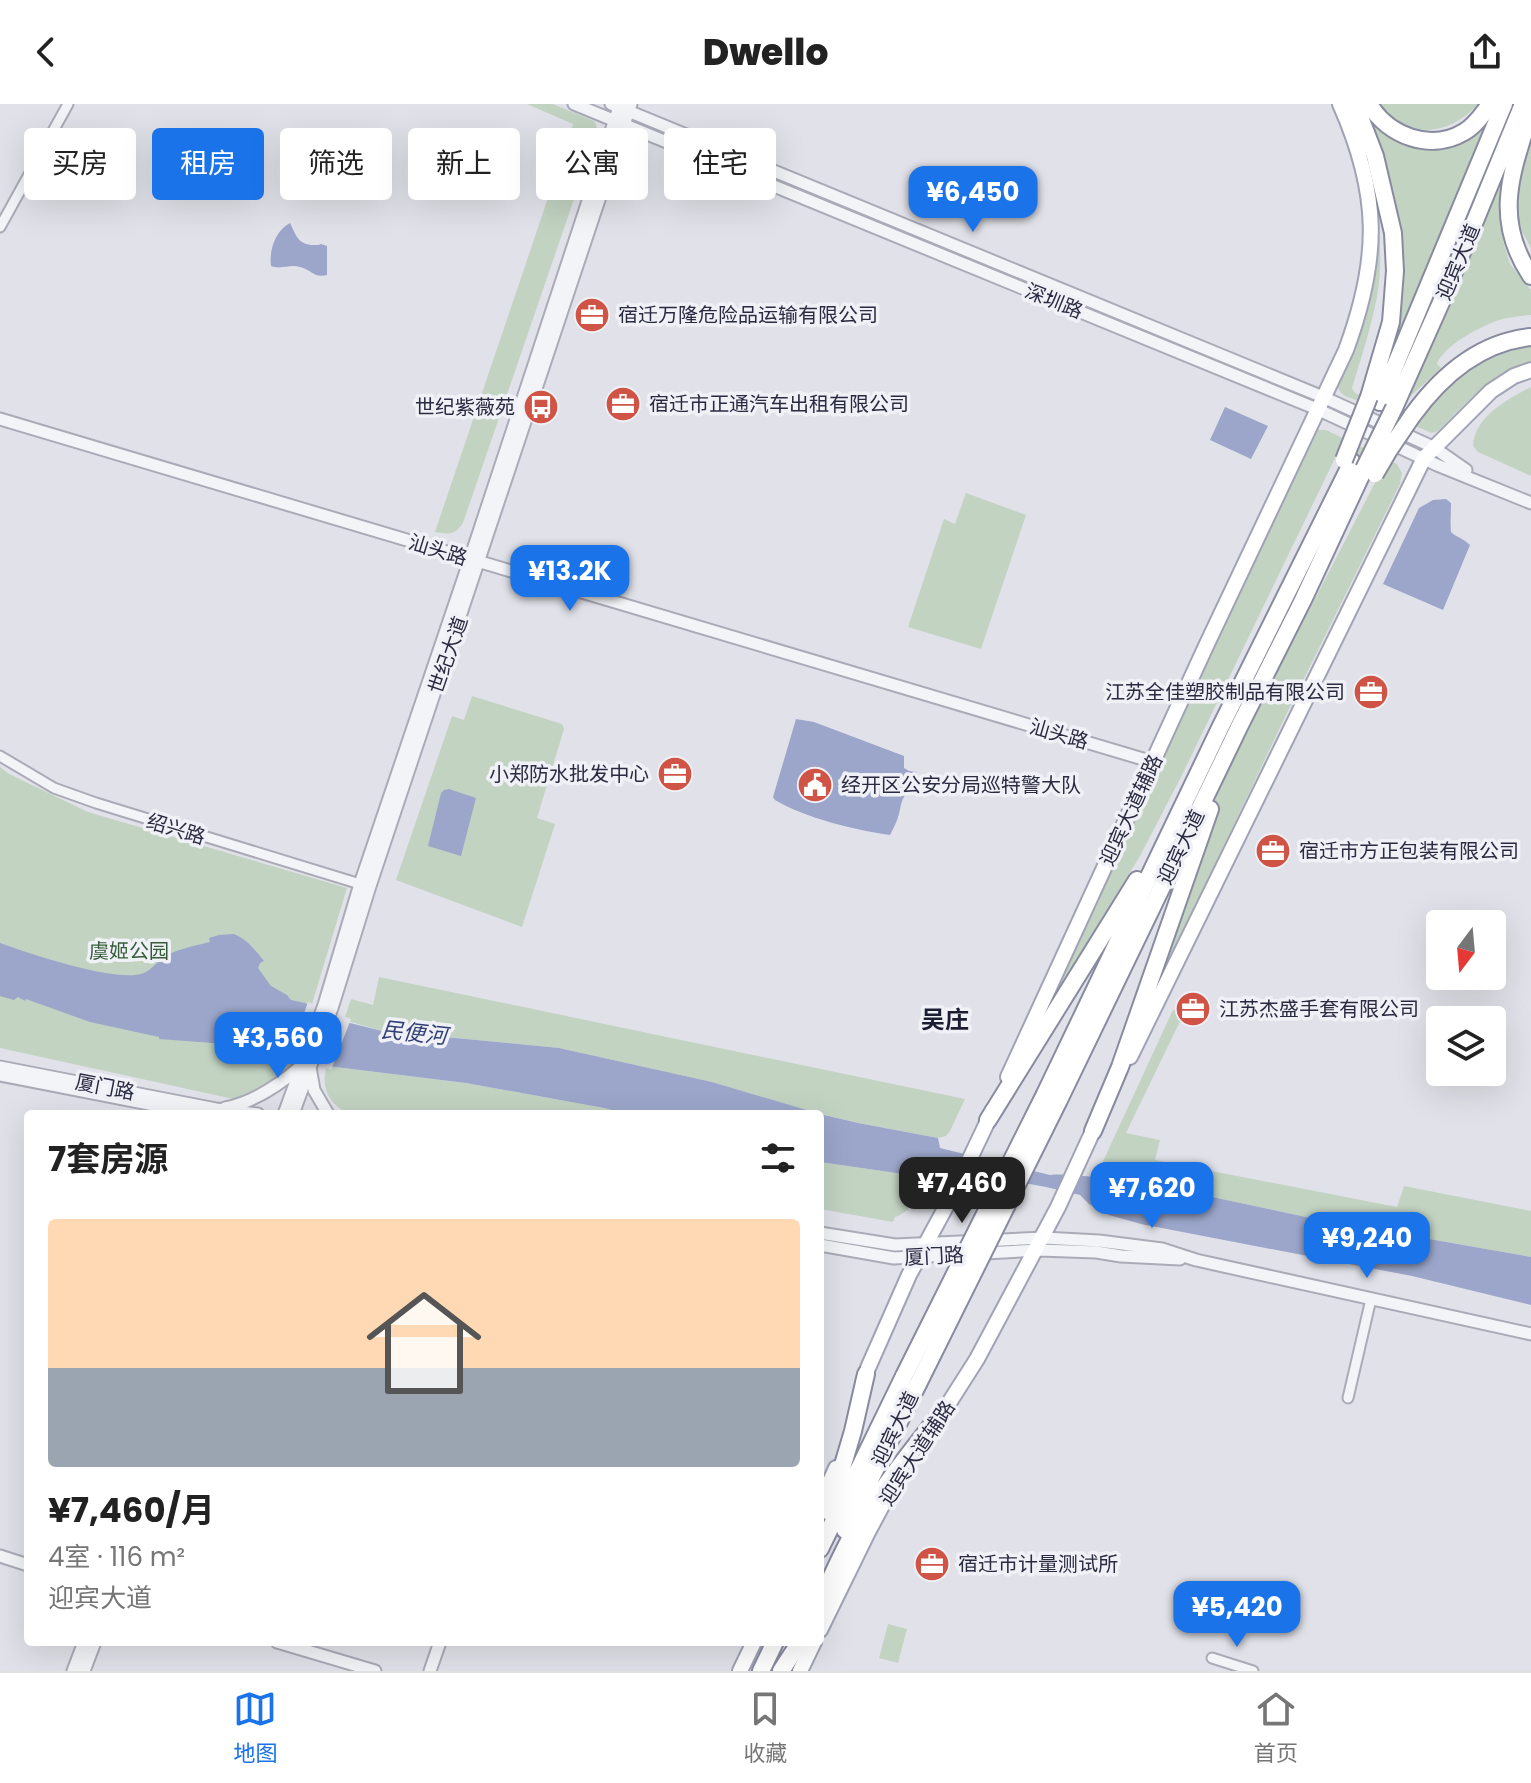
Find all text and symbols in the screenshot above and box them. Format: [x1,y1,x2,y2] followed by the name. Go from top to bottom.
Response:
[703,27,828,78] text: Dwello
[24,30,68,74] icon: back
[1463,30,1507,74] icon: share
[24,128,136,200] chip: 买房
[152,128,264,200] chip: 租房
[280,128,392,200] chip: 筛选
[408,128,520,200] chip: 新上
[536,128,648,200] chip: 公寓
[664,128,776,200] chip: 住宅
[908,166,1038,234] pin: ¥6,450
[927,174,1019,210] text: ¥6,450
[1429,220,1487,304] street label: 迎宾大道
[1021,277,1087,325] street label: 深圳路
[573,296,611,334] office icon: 宿迁万隆危险品运输有限公司
[618,301,878,329] place label: 宿迁万隆危险品运输有限公司
[604,385,642,423] office icon: 宿迁市正通汽车出租有限公司
[522,388,560,426] bus stop icon: 世纪紫薇苑
[649,390,909,418] place label: 宿迁市正通汽车出租有限公司
[415,393,515,421] place label: 世纪紫薇苑
[405,528,471,572] street label: 汕头路
[505,545,635,613] pin: ¥13.2K
[528,553,612,589] text: ¥13.2K
[422,613,474,697] street label: 世纪大道
[1352,673,1390,711] office icon: 江苏全佳塑胶制品有限公司
[1105,678,1345,706] place label: 江苏全佳塑胶制品有限公司
[1026,712,1092,756] street label: 汕头路
[1093,750,1169,870] street label: 迎宾大道辅路
[656,755,694,793] office icon: 小郑防水批发中心
[489,760,649,788] place label: 小郑防水批发中心
[796,766,834,804] public building icon: 经开区公安分局巡特警大队
[841,771,1081,799] place label: 经开区公安分局巡特警大队
[1151,805,1211,889] street label: 迎宾大道
[143,807,209,851] street label: 绍兴路
[1254,832,1292,870] office icon: 宿迁市方正包装有限公司
[1299,837,1519,865] place label: 宿迁市方正包装有限公司
[1426,910,1506,990] north arrow
[1426,910,1506,1086] map controls
[89,937,169,965] park label: 虞姬公园
[1174,990,1212,1028] office icon: 江苏杰盛手套有限公司
[1219,995,1419,1023] place label: 江苏杰盛手套有限公司
[921,1003,969,1036] district label: 吴庄
[1426,1006,1506,1086] button: layers
[213,1012,343,1080] pin: ¥3,560
[380,1014,452,1052] water label: 民便河
[232,1020,324,1056] text: ¥3,560
[73,1068,137,1106] street label: 厦门路
[48,1135,168,1183] text: 7套房源
[756,1136,800,1180] icon: filters
[897,1157,1027,1225] pin: ¥7,460
[1087,1162,1217,1230] pin: ¥7,620
[917,1165,1007,1201] text: ¥7,460
[1108,1170,1196,1206] text: ¥7,620
[1302,1212,1432,1280] pin: ¥9,240
[1322,1220,1412,1256] text: ¥9,240
[903,1240,965,1272] street label: 厦门路
[352,1271,496,1415] icon: home
[865,1387,925,1471] street label: 迎宾大道
[873,1395,961,1511] street label: 迎宾大道辅路
[48,1486,215,1534] text: ¥7,460/月
[48,1539,185,1575] text: 4室 · 116 m²
[913,1545,951,1583] office icon: 宿迁市计量测试所
[958,1550,1118,1578] place label: 宿迁市计量测试所
[48,1580,152,1616] text: 迎宾大道
[1172,1581,1302,1649] pin: ¥5,420
[1191,1589,1283,1625] text: ¥5,420
[233,1687,277,1770] tab: 地图
[743,1687,788,1770] tab: 收藏
[1254,1687,1298,1770] tab: 首页

